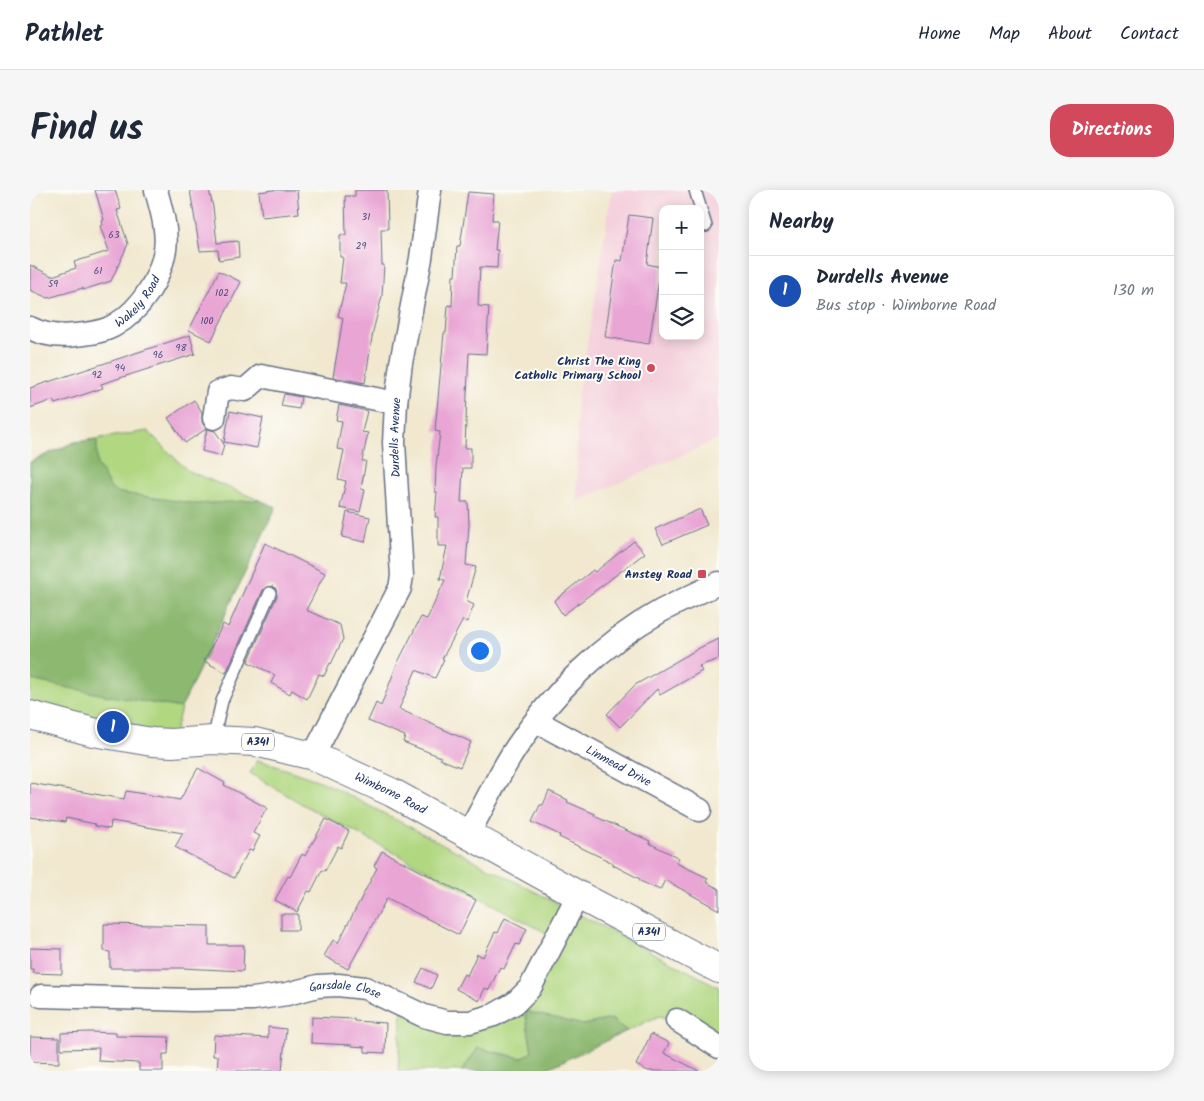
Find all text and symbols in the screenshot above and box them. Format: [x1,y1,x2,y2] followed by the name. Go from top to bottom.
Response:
[25,15,104,54] text: Pathlet
[918,20,961,49] text: Home
[989,20,1020,49] text: Map
[1048,20,1092,49] text: About
[1120,20,1179,49] text: Contact
[30,102,143,158] text: Find us
[1050,104,1174,157] button: Directions
[659,205,704,340] map controls
[659,205,704,250] button: +
[769,206,834,239] text: Nearby
[362,209,370,225] house number: 31
[108,227,120,243] house number: 63
[356,238,366,254] house number: 29
[659,250,704,295] button: −
[94,263,102,279] house number: 61
[816,263,949,293] text: Durdells Avenue
[111,271,166,332] street label: Wakely Road
[48,276,58,292] house number: 59
[783,278,787,303] text: 1
[1113,278,1154,303] text: 130 m
[215,285,229,301] house number: 102
[816,293,996,318] text: Bus stop · Wimborne Road
[659,295,704,340] button: layers
[200,313,214,329] house number: 100
[176,340,187,356] house number: 98
[153,347,163,363] house number: 96
[514,352,642,385] place label: Christ The King Catholic Primary School
[115,360,126,376] house number: 94
[645,362,657,374] marker: Christ The King Catholic Primary School
[92,367,103,383] house number: 92
[385,396,406,478] street label: Durdells Avenue
[625,565,693,584] place label: Anstey Road
[696,568,708,580] marker: Anstey Road
[467,638,493,664] your location
[97,708,129,746] pin: 1
[242,734,274,750] road number: A341
[582,740,655,792] street label: Linmead Drive
[352,767,431,820] street label: Wimborne Road
[633,924,665,940] road number: A341
[307,975,385,1004] street label: Garsdale Close

